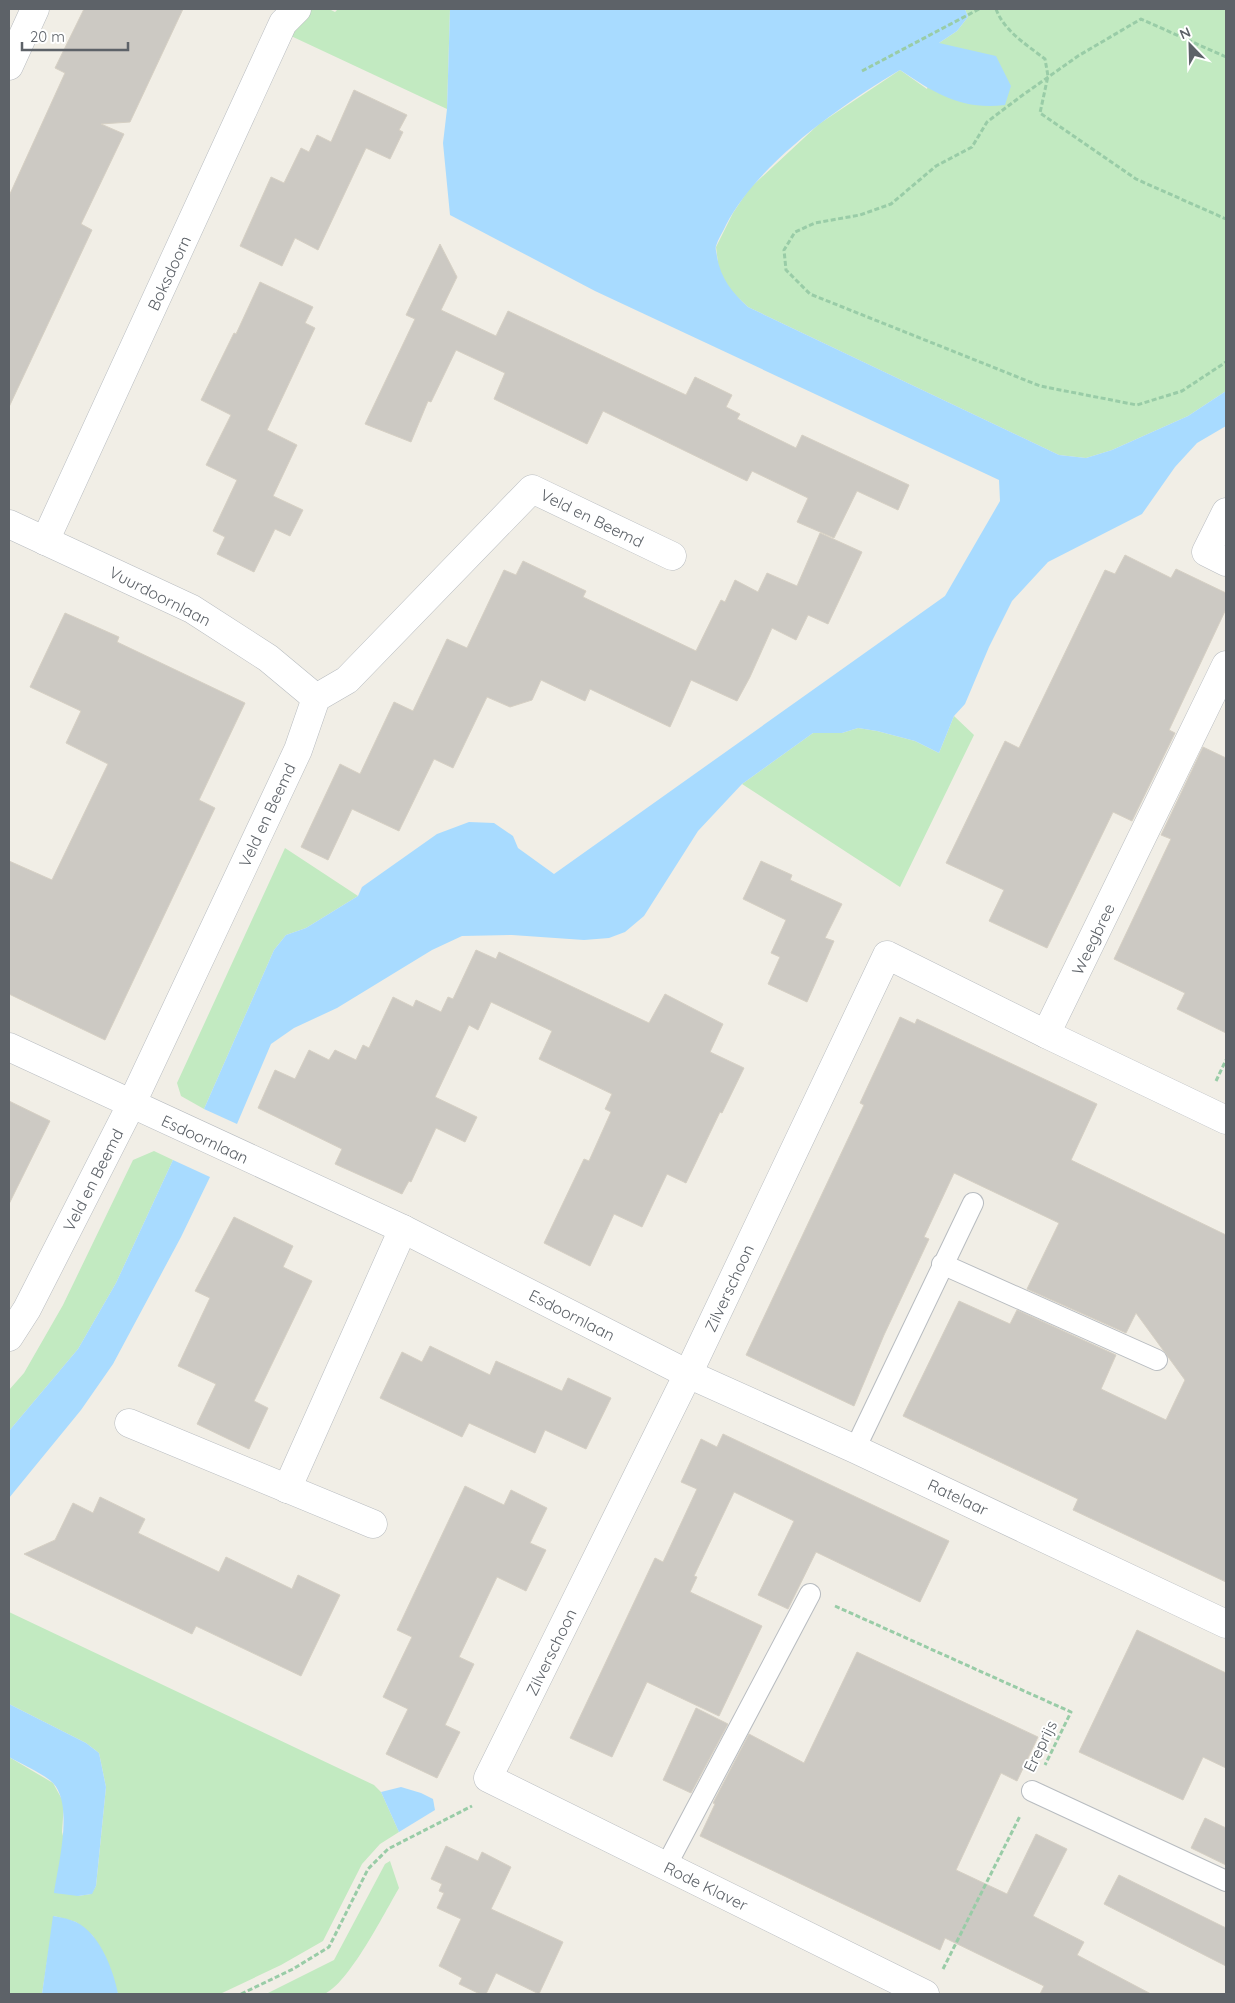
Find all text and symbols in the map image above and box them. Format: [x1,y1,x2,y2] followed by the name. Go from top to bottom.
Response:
[22,20,129,52] scale bar
[1165,20,1215,70] north arrow
[1177,23,1193,43] text: N
[30,27,65,46] text: 20 m
[143,232,195,314] street label: Boksdoorn
[537,484,647,552] street label: Veld en Beemd
[106,562,214,630] street label: Vuurdoornlaan
[234,760,300,870] street label: Veld en Beemd
[1067,900,1119,978] street label: Weegbree
[158,1110,252,1168] street label: Esdoornlaan
[59,1125,127,1235] street label: Veld en Beemd
[700,1241,758,1335] street label: Zilverschoon
[526,1285,618,1345] street label: Esdoornlaan
[925,1474,991,1520] street label: Ratelaar
[521,1605,581,1699] street label: Zilverschoon
[1019,1717,1061,1775] street label: Ereprijs
[661,1857,751,1915] street label: Rode Klaver

